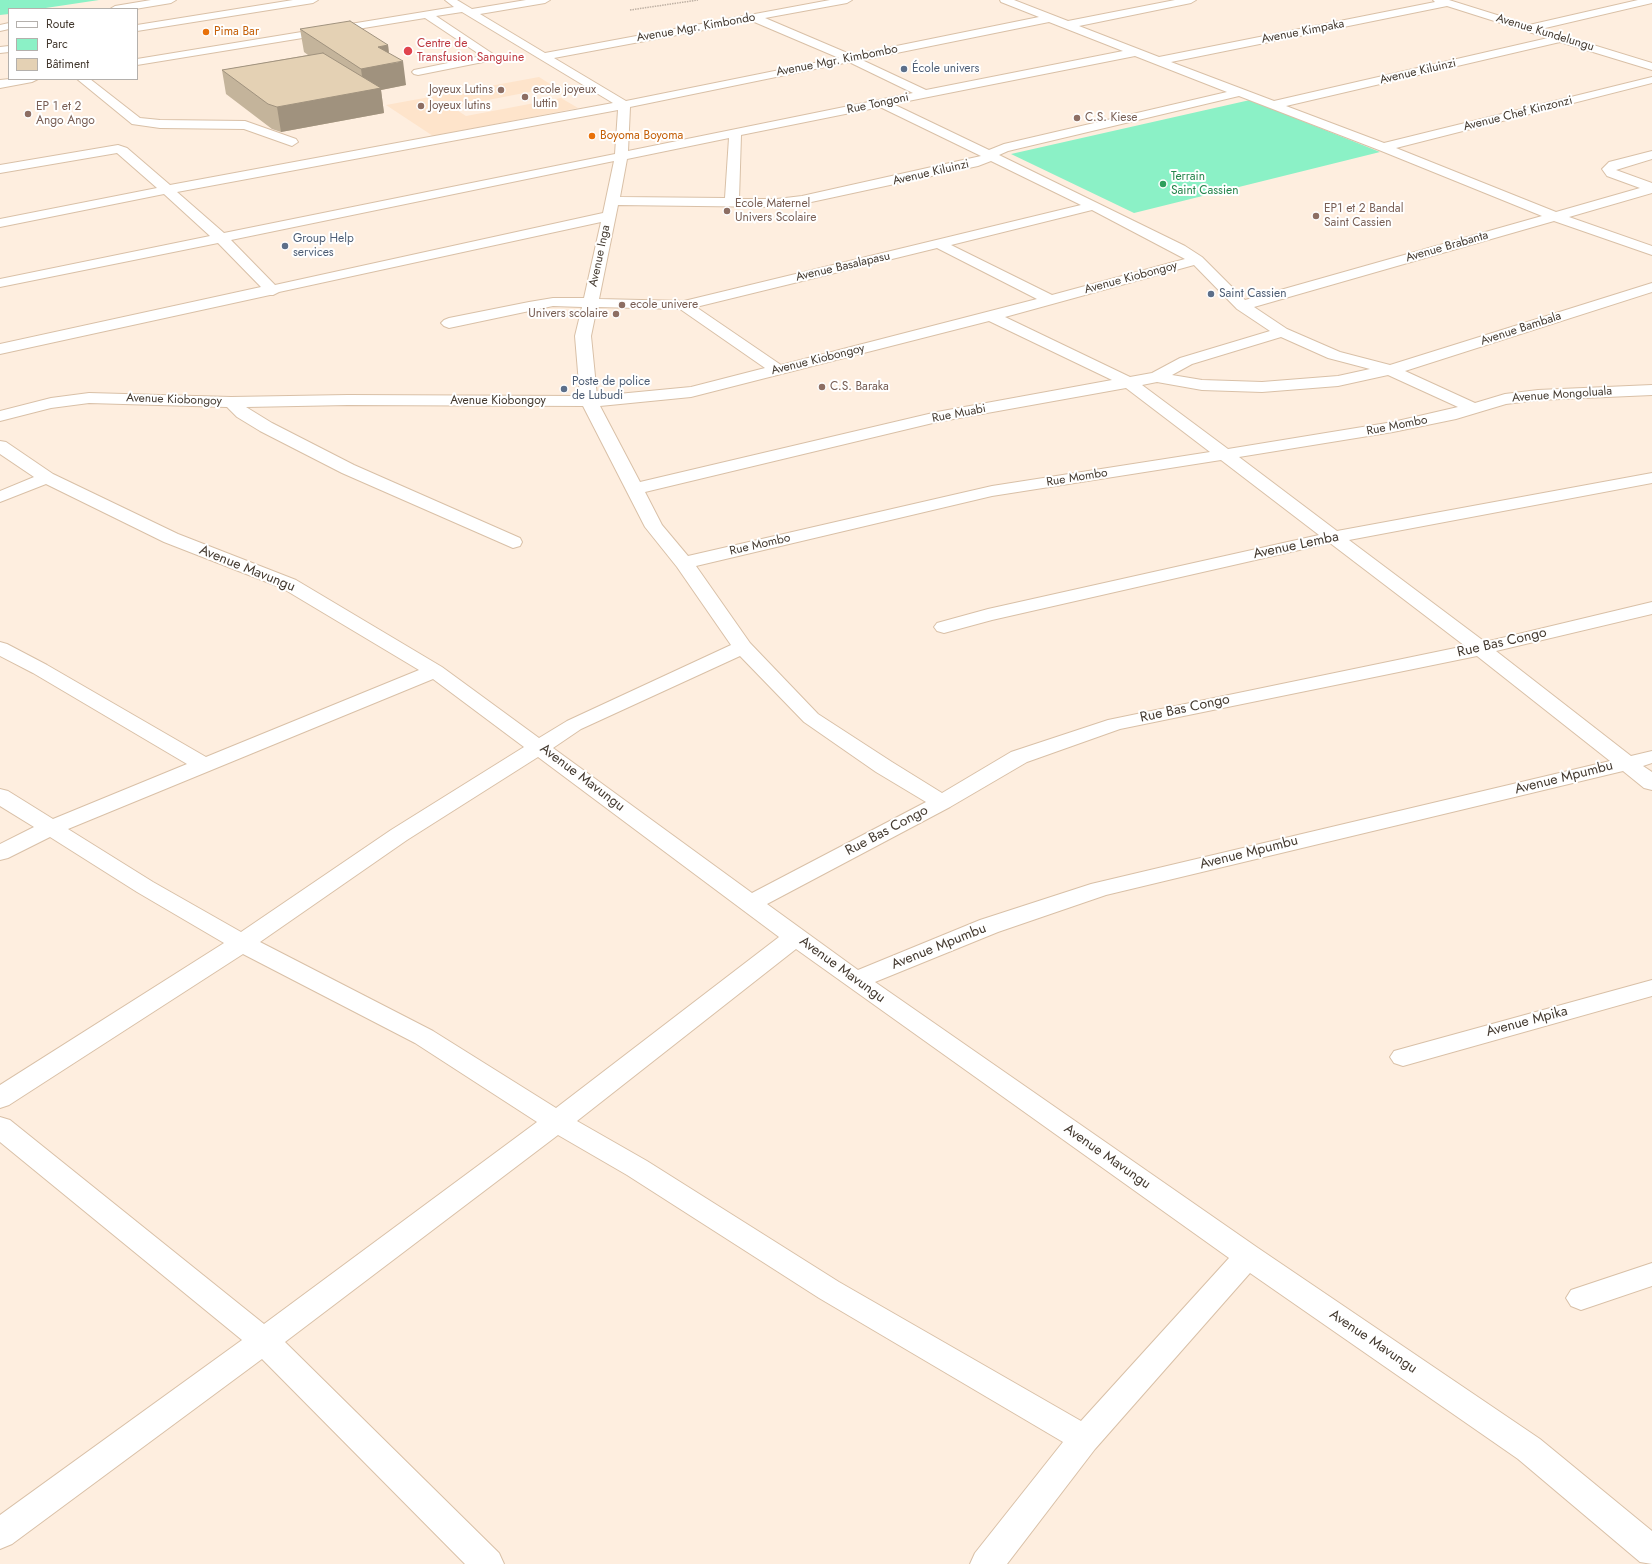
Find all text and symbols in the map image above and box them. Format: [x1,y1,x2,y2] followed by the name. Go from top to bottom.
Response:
[8,8,138,80] legend
[635,10,757,46] street label: Avenue Mgr. Kimbondo
[1494,11,1596,55] street label: Avenue Kundelungu
[46,15,75,33] text: Route
[1260,17,1346,47] street label: Avenue Kimpaka
[214,25,259,39] place label: Pima Bar
[201,27,211,37] marker: Pima Bar
[46,35,68,53] text: Parc
[417,37,524,65] place label: Centre de Transfusion Sanguine
[775,42,899,80] street label: Avenue Mgr. Kimbombo
[402,45,414,57] marker: Centre de Transfusion Sanguine
[46,55,89,73] text: Bâtiment
[1378,56,1458,88] street label: Avenue Kiluinzi
[912,62,979,76] place label: École univers
[899,64,909,74] marker: École univers
[429,83,493,97] place label: Joyeux Lutins
[533,83,596,111] place label: ecole joyeux luttin
[496,85,506,95] marker: Joyeux Lutins
[846,90,910,118] street label: Rue Tongoni
[520,92,530,102] marker: ecole joyeux luttin
[1462,93,1574,135] street label: Avenue Chef Kinzonzi
[429,99,491,113] place label: Joyeux lutins
[36,100,95,128] place label: EP 1 et 2 Ango Ango
[416,101,426,111] marker: Joyeux lutins
[23,109,33,119] marker: EP 1 et 2 Ango Ango
[1085,111,1138,125] place label: C.S. Kiese
[1072,113,1082,123] marker: C.S. Kiese
[600,129,683,143] place label: Boyoma Boyoma
[587,131,597,141] marker: Boyoma Boyoma
[891,157,971,189] street label: Avenue Kiluinzi
[1171,170,1239,198] place label: Terrain Saint Cassien
[1158,179,1168,189] marker: Terrain Saint Cassien
[735,197,816,225] place label: Ecole Maternel Univers Scolaire
[1324,202,1403,230] place label: EP1 et 2 Bandal Saint Cassien
[722,206,732,216] marker: Ecole Maternel Univers Scolaire
[1311,211,1321,221] marker: EP1 et 2 Bandal Saint Cassien
[586,224,614,288] street label: Avenue Inga
[1404,228,1490,266] street label: Avenue Brabanta
[293,232,354,260] place label: Group Help services
[280,241,290,251] marker: Group Help services
[794,249,892,285] street label: Avenue Basalapasu
[1083,259,1179,297] street label: Avenue Kiobongoy
[1219,287,1287,301] place label: Saint Cassien
[1206,289,1216,299] marker: Saint Cassien
[630,298,698,312] place label: ecole univere
[617,300,627,310] marker: ecole univere
[528,307,608,321] place label: Univers scolaire
[611,309,621,319] marker: Univers scolaire
[1479,309,1563,349] street label: Avenue Bambala
[770,341,866,379] street label: Avenue Kiobongoy
[572,375,650,403] place label: Poste de police de Lubudi
[830,380,889,394] place label: C.S. Baraka
[817,382,827,392] marker: C.S. Baraka
[559,384,569,394] marker: Poste de police de Lubudi
[1511,384,1613,406] street label: Avenue Mongoluala
[126,391,222,409] street label: Avenue Kiobongoy
[450,394,546,408] street label: Avenue Kiobongoy
[931,402,987,426] street label: Rue Muabi
[1365,413,1429,439] street label: Rue Mombo
[1045,466,1109,490] street label: Rue Mombo
[1252,529,1340,563] street label: Avenue Lemba
[728,531,792,559] street label: Rue Mombo
[197,542,297,596] street label: Avenue Mavungu
[1456,625,1548,661] street label: Rue Bas Congo
[1139,691,1231,727] street label: Rue Bas Congo
[536,741,628,815] street label: Avenue Mavungu
[1513,758,1615,798] street label: Avenue Mpumbu
[843,802,931,860] street label: Rue Bas Congo
[1198,833,1300,873] street label: Avenue Mpumbu
[889,920,989,974] street label: Avenue Mpumbu
[796,933,888,1007] street label: Avenue Mavungu
[1484,1003,1570,1041] street label: Avenue Mpika
[1060,1121,1154,1193] street label: Avenue Mavungu
[1326,1307,1420,1377] street label: Avenue Mavungu

